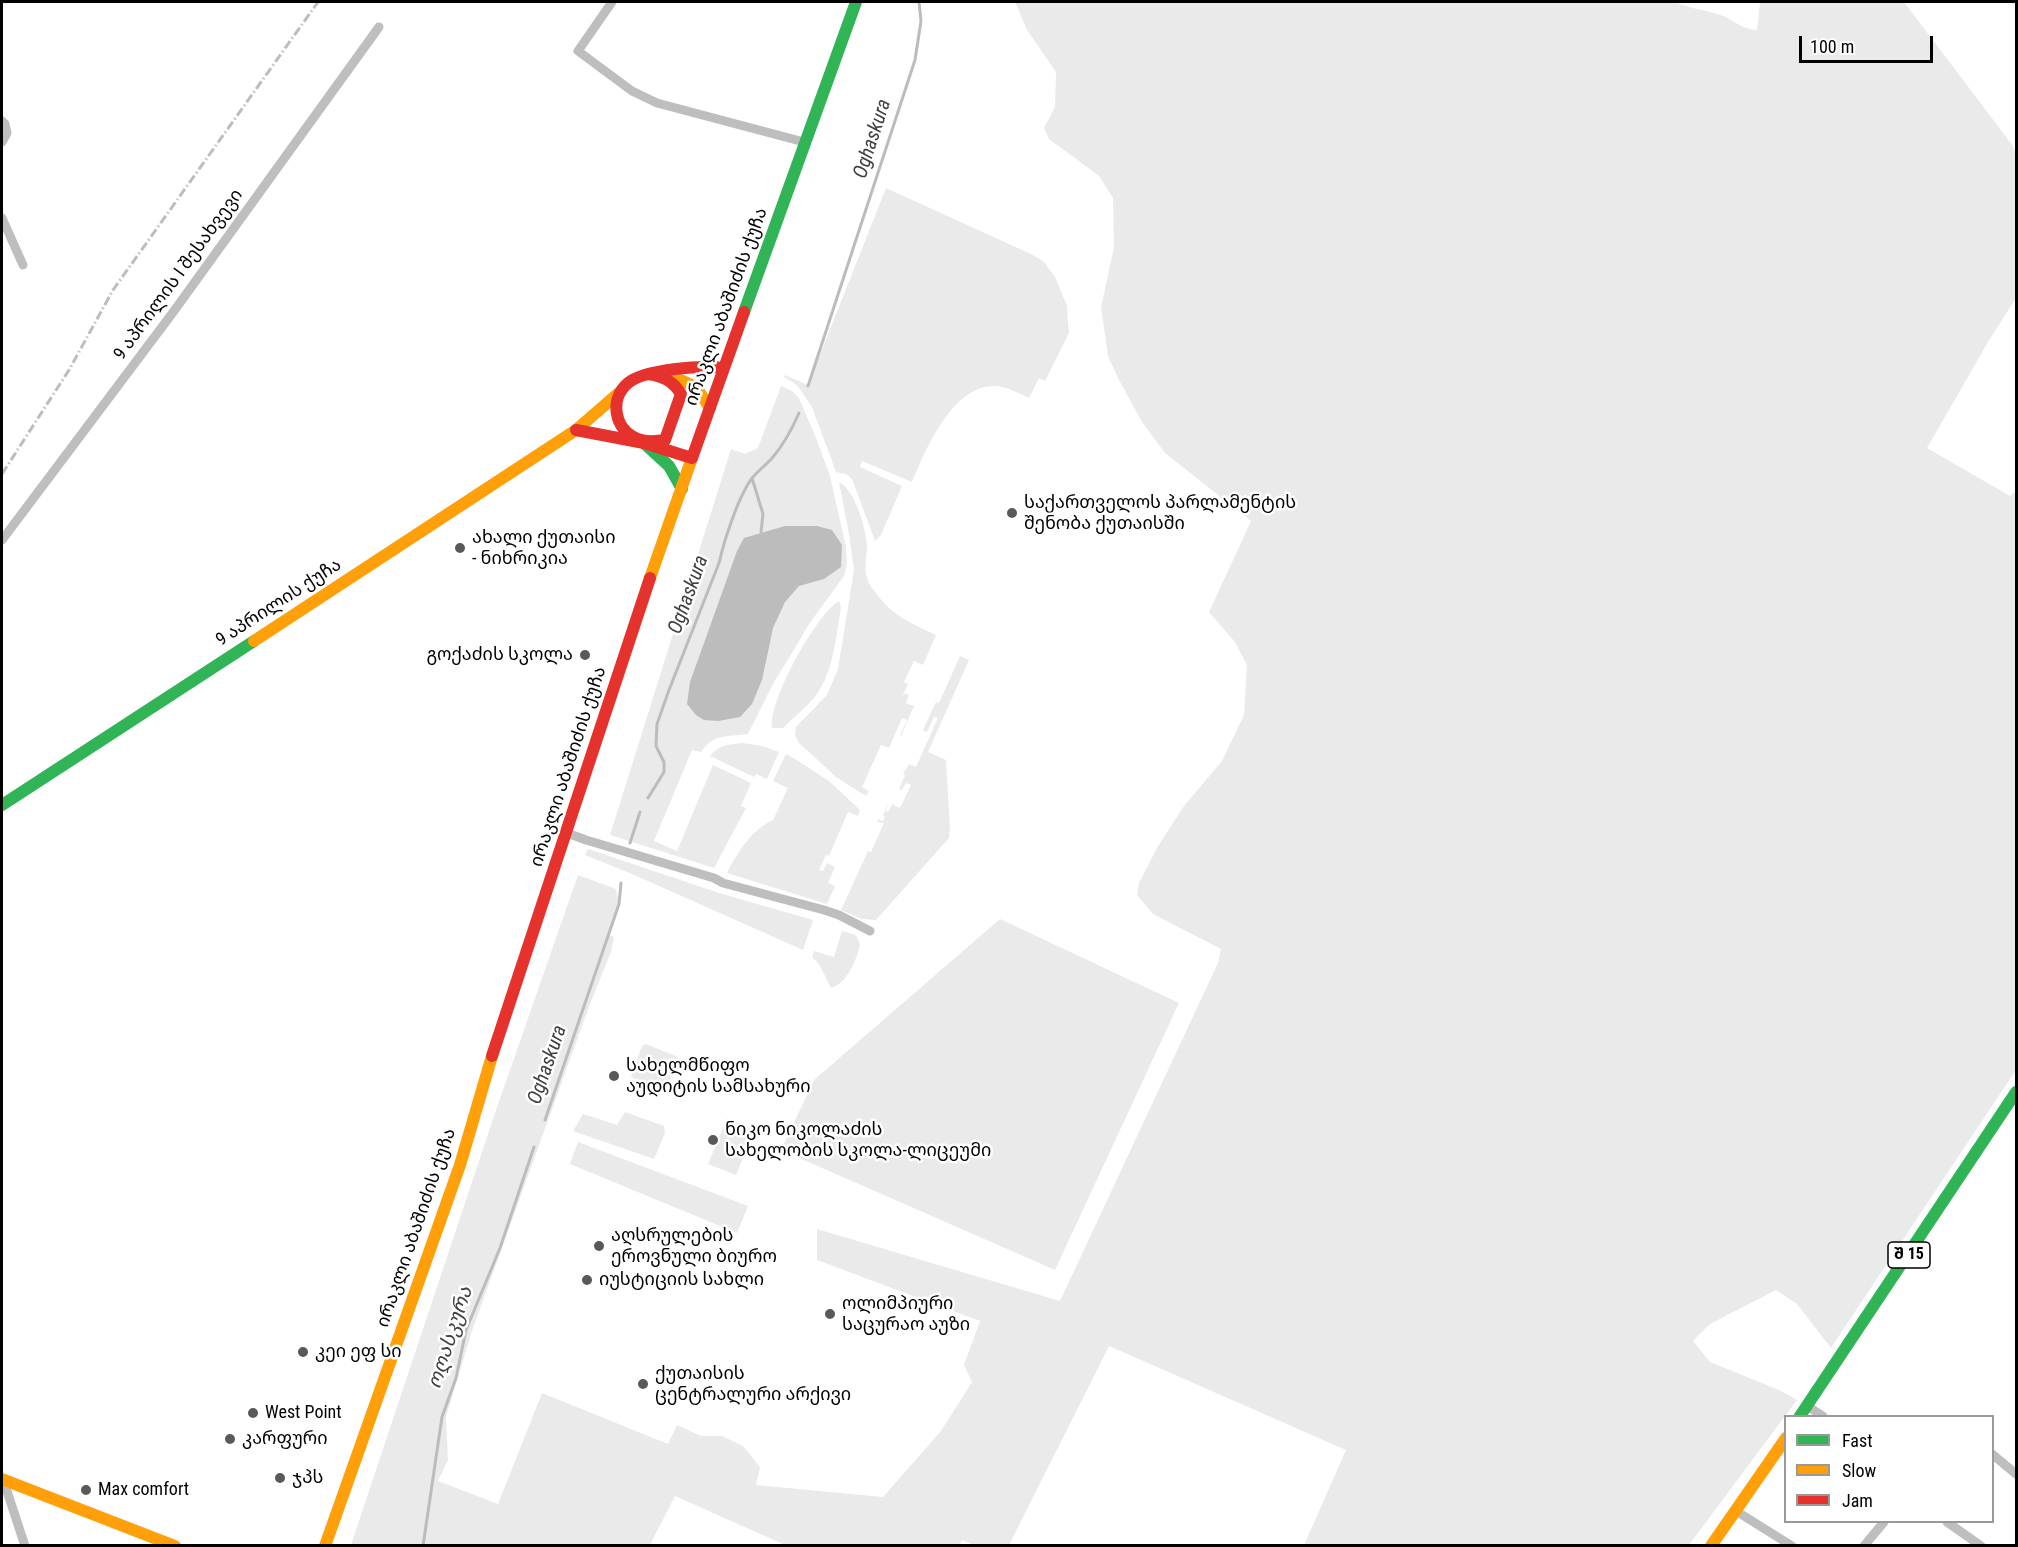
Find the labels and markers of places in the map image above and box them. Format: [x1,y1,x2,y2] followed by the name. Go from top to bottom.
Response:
[1024,492,1296,534] place label: საქართველოს პარლამენტის შენობა ქუთაისში
[1005,506,1019,520] marker: საქართველოს პარლამენტის შენობა ქუთაისში
[472,527,615,570] place label: ახალი ქუთაისი - ნიხრიკია
[453,541,467,555] marker: ახალი ქუთაისი - ნიხრიკია
[427,644,573,666] place label: გოქაძის სკოლა
[578,648,592,662] marker: გოქაძის სკოლა
[626,1055,811,1098] place label: სახელმწიფო აუდიტის სამსახური
[607,1069,621,1083] marker: სახელმწიფო აუდიტის სამსახური
[725,1119,991,1162] place label: ნიკო ნიკოლაძის სახელობის სკოლა-ლიცეუმი
[706,1133,720,1147] marker: ნიკო ნიკოლაძის სახელობის სკოლა-ლიცეუმი
[611,1225,777,1268] place label: აღსრულების ეროვნული ბიურო
[592,1239,606,1253] marker: აღსრულების ეროვნული ბიურო
[599,1269,764,1291] place label: იუსტიციის სახლი
[580,1273,594,1287] marker: იუსტიციის სახლი
[842,1293,970,1336] place label: ოლიმპიური საცურაო აუზი
[823,1307,837,1321] marker: ოლიმპიური საცურაო აუზი
[315,1341,402,1363] place label: კეი ეფ სი
[296,1345,310,1359] marker: კეი ეფ სი
[655,1363,851,1406] place label: ქუთაისის ცენტრალური არქივი
[636,1377,650,1391] marker: ქუთაისის ცენტრალური არქივი
[265,1402,342,1424] place label: West Point
[246,1406,260,1420] marker: West Point
[242,1428,328,1450] place label: კარფური
[223,1432,237,1446] marker: კარფური
[292,1467,323,1489] place label: ჯპს
[273,1471,287,1485] marker: ჯპს
[98,1479,189,1501] place label: Max comfort
[79,1483,93,1497] marker: Max comfort

